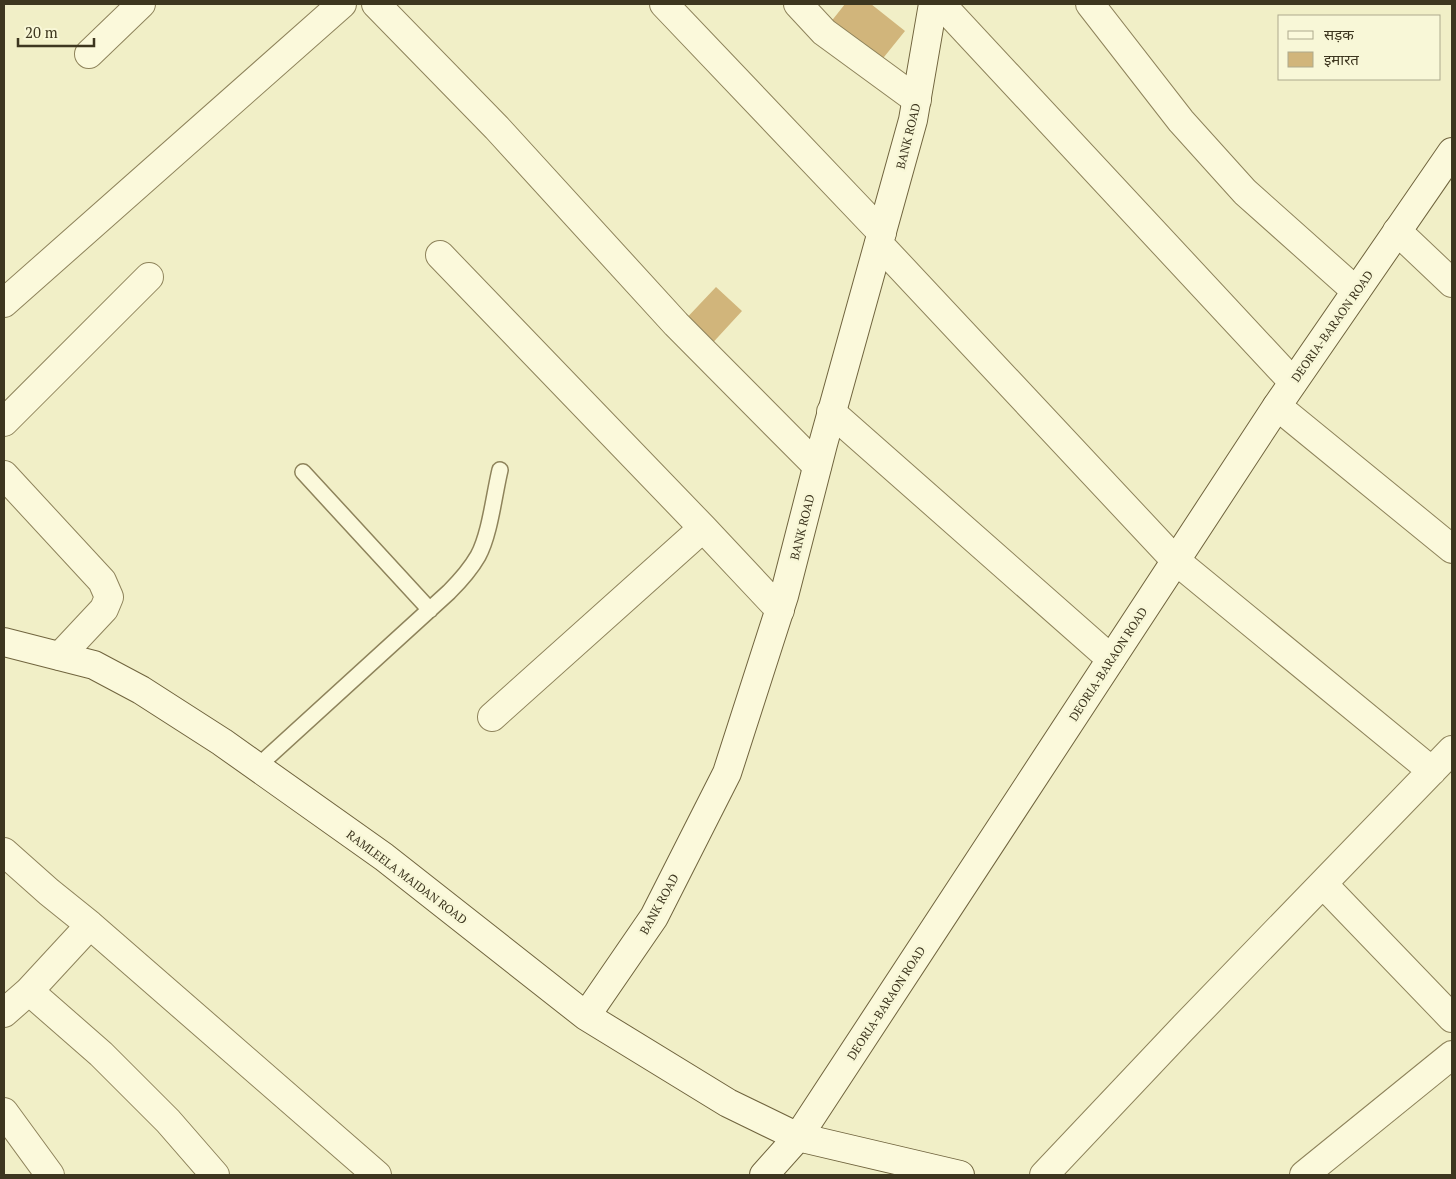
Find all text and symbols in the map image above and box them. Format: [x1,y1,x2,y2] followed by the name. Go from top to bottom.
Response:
[18,15,94,47] scale bar
[1278,15,1441,80] legend
[25,22,58,42] text: 20 m
[1324,24,1354,44] text: सड़क
[1324,49,1359,69] text: इमारत
[893,102,923,170] street label: BANK ROAD
[1288,267,1376,385] street label: DEORIA-BARAON ROAD
[787,493,817,561] street label: BANK ROAD
[1066,604,1150,724] street label: DEORIA-BARAON ROAD
[344,827,470,927] street label: RAMLEELA MAIDAN ROAD
[636,871,682,937] street label: BANK ROAD
[844,943,928,1063] street label: DEORIA-BARAON ROAD

